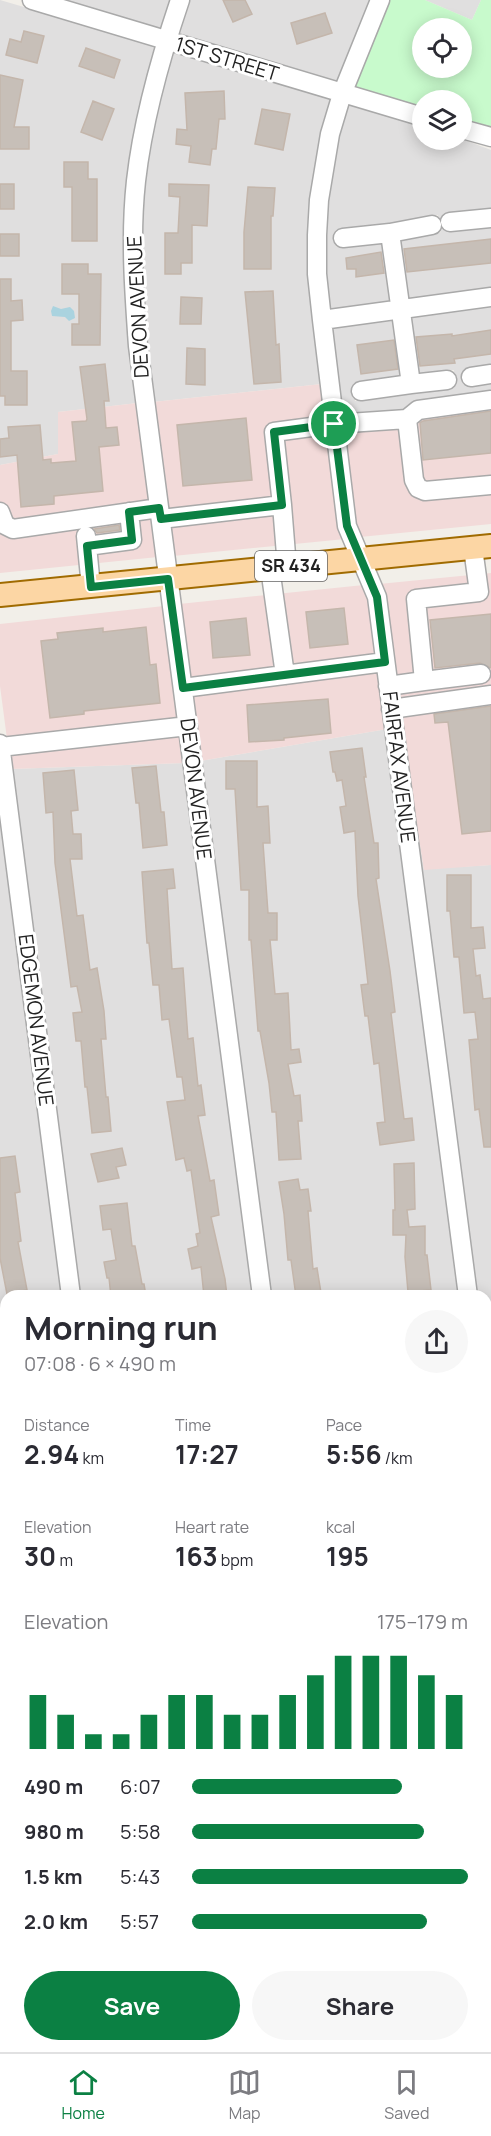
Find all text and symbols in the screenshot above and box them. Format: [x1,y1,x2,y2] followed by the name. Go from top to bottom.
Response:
[412,18,472,150] map controls
[412,18,472,78] button: locate
[172,30,282,87] street label: 1ST STREET
[412,90,472,150] button: layers
[120,235,155,379] street label: DEVON AVENUE
[308,398,359,449] pin
[317,407,350,440] icon: arrive
[255,551,327,581] road number: SR 434
[377,690,422,844] street label: FAIRFAX AVENUE
[174,717,219,861] street label: DEVON AVENUE
[13,932,60,1108] street label: EDGEMON AVENUE
[24,1305,218,1350] text: Morning run
[405,1310,468,1373] button: share
[24,1350,176,1377] text: 07:08 · 6 × 490 m
[24,1414,90,1436] text: Distance
[175,1414,211,1436] text: Time
[326,1414,362,1436] text: Pace
[24,1436,79,1472] text: 2.94
[175,1436,239,1472] text: 17:27
[326,1436,382,1472] text: 5:56
[79,1447,104,1469] text: km
[382,1447,412,1469] text: /km
[24,1516,92,1538] text: Elevation
[175,1516,249,1538] text: Heart rate
[326,1516,355,1538] text: kcal
[24,1538,56,1574] text: 30
[175,1538,218,1574] text: 163
[326,1538,369,1574] text: 195
[56,1549,73,1571] text: m
[218,1549,253,1571] text: bpm
[24,1608,108,1635] text: Elevation
[377,1608,468,1635] text: 175–179 m
[24,1773,83,1800] text: 490 m
[120,1773,161,1800] text: 6:07
[24,1818,84,1845] text: 980 m
[120,1818,161,1845] text: 5:58
[24,1863,83,1890] text: 1.5 km
[120,1863,160,1890] text: 5:43
[24,1908,88,1935] text: 2.0 km
[120,1908,159,1935] text: 5:57
[24,1971,240,2040] button: Save
[252,1971,468,2040] button: Share
[62,2066,105,2124] tab: Home
[228,2066,261,2124] tab: Map
[384,2066,429,2124] tab: Saved

